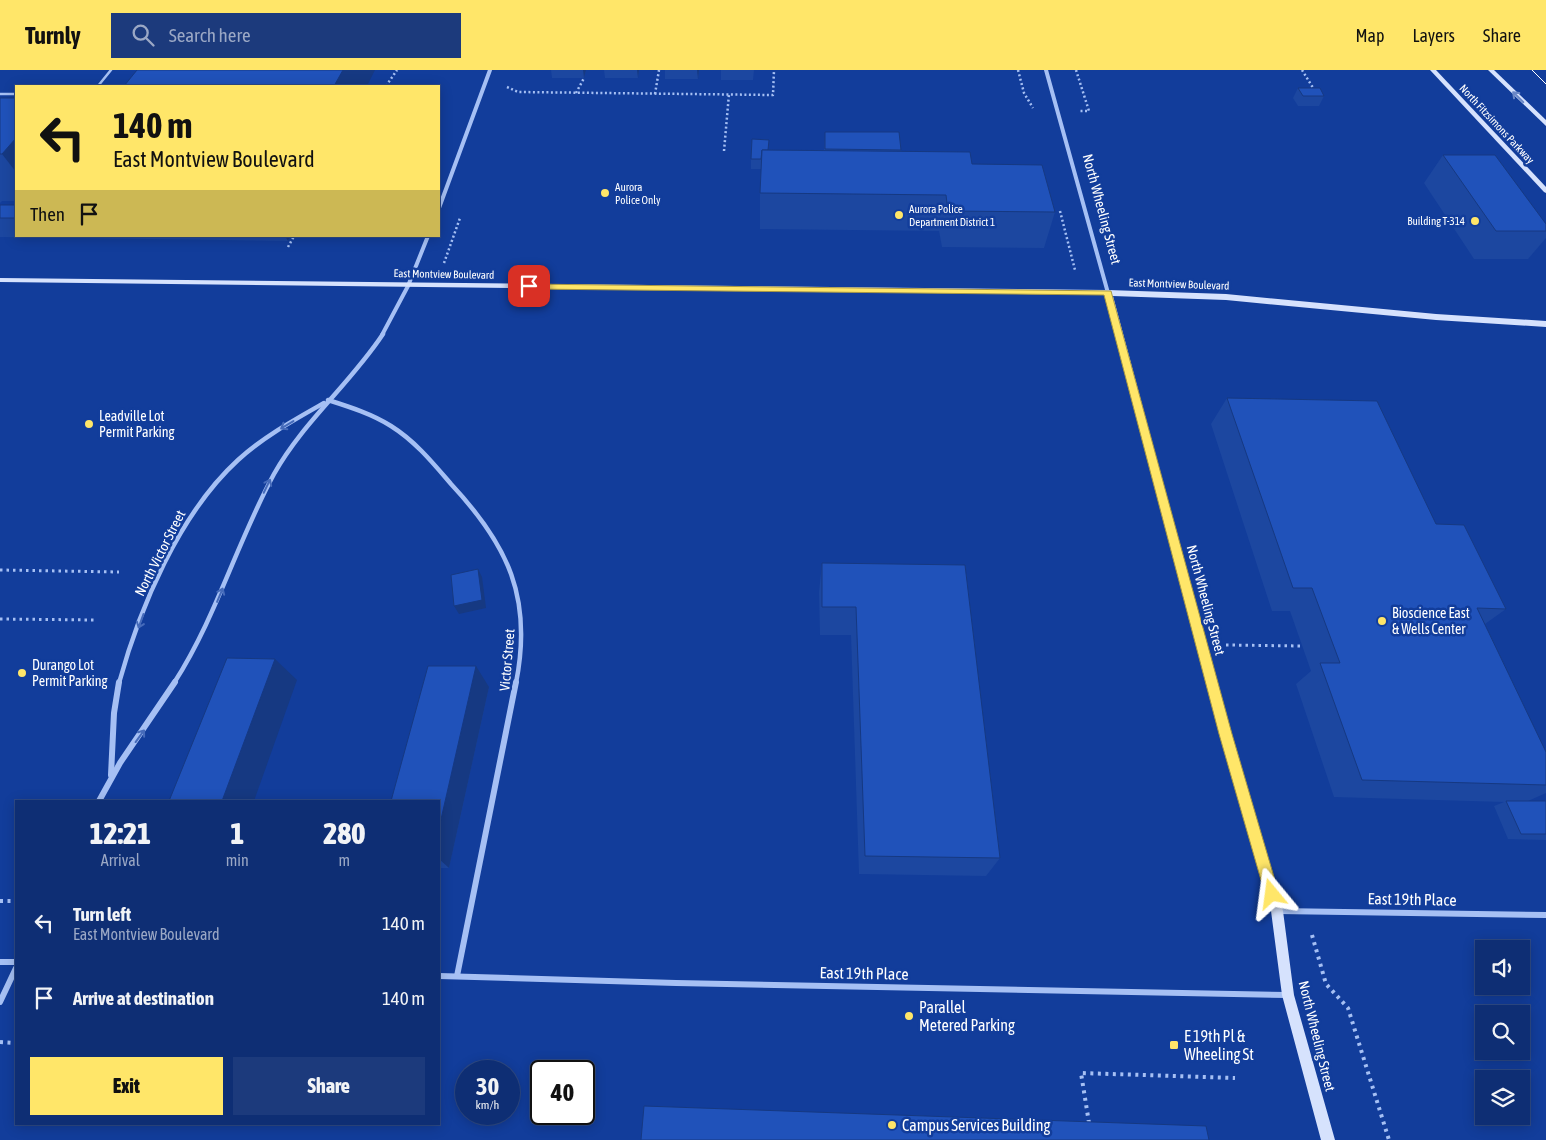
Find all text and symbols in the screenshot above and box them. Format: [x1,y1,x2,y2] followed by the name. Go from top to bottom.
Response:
[111,13,461,58] search box
[129,21,157,49] icon: search
[25,22,81,49] text: Turnly
[169,24,251,46] text: Search here
[1355,25,1384,46] text: Map
[1412,25,1455,46] text: Layers
[1483,25,1521,46] text: Share
[1457,82,1537,166] street label: North Fitzsimons Parkway
[1512,91,1525,103] one-way arrow
[30,105,95,170] icon: left
[113,105,192,145] text: 140 m
[113,146,315,172] text: East Montview Boulevard
[1080,152,1124,266] street label: North Wheeling Street
[615,181,661,206] place label: Aurora Police Only
[599,187,611,199] marker: Aurora Police Only
[75,200,103,228] icon: arrive
[30,203,65,225] text: Then
[909,203,995,228] place label: Aurora Police Department District 1
[893,209,905,221] marker: Aurora Police Department District 1
[1407,215,1465,227] place label: Building T-314
[1469,215,1481,227] marker: Building T-314
[508,265,550,307] pin
[393,267,495,281] street label: East Montview Boulevard
[515,272,543,300] icon: arrive
[1128,276,1230,292] street label: East Montview Boulevard
[99,408,174,440] place label: Leadville Lot Permit Parking
[83,418,95,430] marker: Leadville Lot Permit Parking
[280,421,294,431] one-way arrow
[262,478,272,493] one-way arrow
[132,507,188,599] street label: North Victor Street
[1184,543,1228,657] street label: North Wheeling Street
[216,588,225,603] one-way arrow
[1392,605,1470,637] place label: Bioscience East & Wells Center
[136,613,145,629] one-way arrow
[1376,615,1388,627] marker: Bioscience East & Wells Center
[496,628,518,692] street label: Victor Street
[32,657,107,689] place label: Durango Lot Permit Parking
[16,667,28,679] marker: Durango Lot Permit Parking
[134,730,145,743] one-way arrow
[89,816,151,850] text: 12:21
[230,816,244,850] text: 1
[323,816,365,850] text: 280
[101,851,140,869] text: Arrival
[226,851,249,869] text: min
[339,851,350,869] text: m
[1245,867,1297,919] position arrow
[1367,889,1457,909] street label: East 19th Place
[73,903,131,925] text: Turn left
[30,909,58,937] icon: left
[382,912,425,934] text: 140 m
[73,925,220,943] text: East Montview Boulevard
[1475,940,1530,1125] map controls
[1475,940,1530,995] button: sound
[819,963,909,983] street label: East 19th Place
[1296,979,1338,1093] street label: North Wheeling Street
[30,984,58,1012] icon: arrive
[73,987,214,1009] text: Arrive at destination
[382,987,425,1009] text: 140 m
[919,998,1015,1035] place label: Parallel Metered Parking
[1475,1005,1530,1060] button: search
[903,1010,915,1022] marker: Parallel Metered Parking
[1184,1027,1254,1064] place label: E 19th Pl & Wheeling St
[1168,1039,1180,1051] marker: E 19th Pl & Wheeling St
[30,1057,223,1115] button: Exit
[233,1057,425,1115] button: Share
[530,1060,595,1125] speed limit sign: 40
[1475,1070,1530,1125] button: layers
[476,1072,499,1100] text: 30
[476,1098,499,1112] text: km/h
[902,1116,1050,1135] place label: Campus Services Building
[886,1119,898,1131] marker: Campus Services Building

